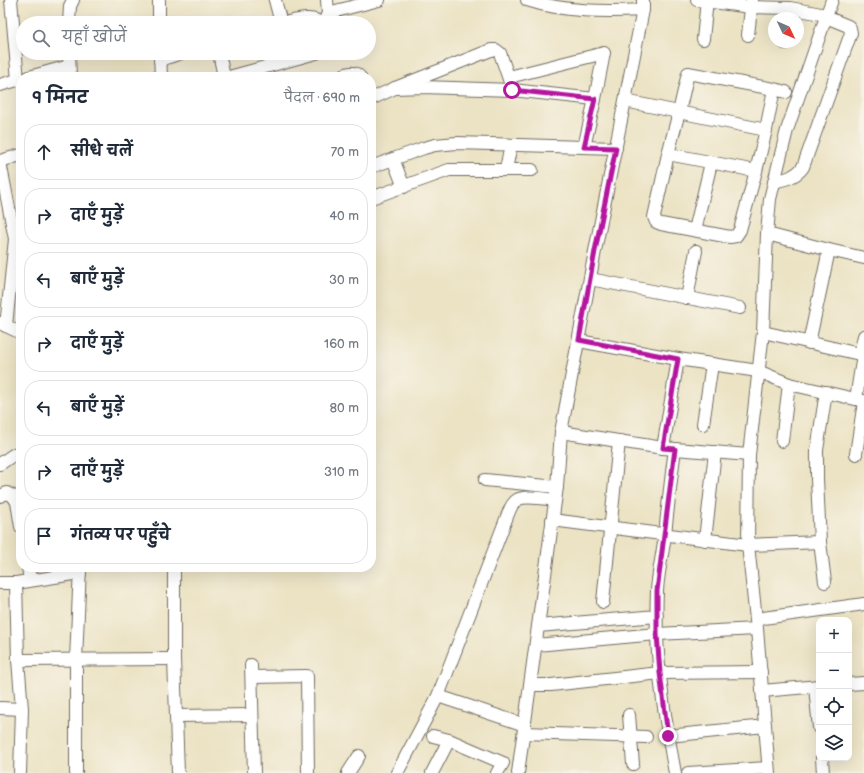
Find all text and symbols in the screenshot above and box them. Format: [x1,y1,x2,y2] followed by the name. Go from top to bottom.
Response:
[768,12,804,48] north arrow
[16,16,376,60] search box
[30,27,52,49] icon: search
[62,28,127,47] text: यहाँ खोजें
[503,81,521,99] route start
[32,88,88,108] text: 9 मिनट
[284,90,360,106] text: पैदल · 690 m
[33,141,55,163] icon: ahead
[71,142,133,161] text: सीधे चलें
[331,144,359,160] text: 70 m
[33,205,55,227] icon: right
[71,206,123,225] text: दाएँ मुड़ें
[329,208,359,224] text: 40 m
[33,269,55,291] icon: left
[71,270,124,289] text: बाएँ मुड़ें
[329,272,359,288] text: 30 m
[33,333,55,355] icon: right
[71,334,123,353] text: दाएँ मुड़ें
[324,336,359,352] text: 160 m
[33,397,55,419] icon: left
[71,398,124,417] text: बाएँ मुड़ें
[330,400,359,416] text: 80 m
[33,461,55,483] icon: right
[71,462,123,481] text: दाएँ मुड़ें
[324,464,359,480] text: 310 m
[33,525,55,547] icon: arrive
[71,526,170,545] text: गंतव्य पर पहुँचे
[816,617,852,761] map controls
[816,617,852,653] button: +
[816,653,852,689] button: −
[816,689,852,725] button: locate
[816,725,852,761] button: layers
[659,727,677,745] route end

